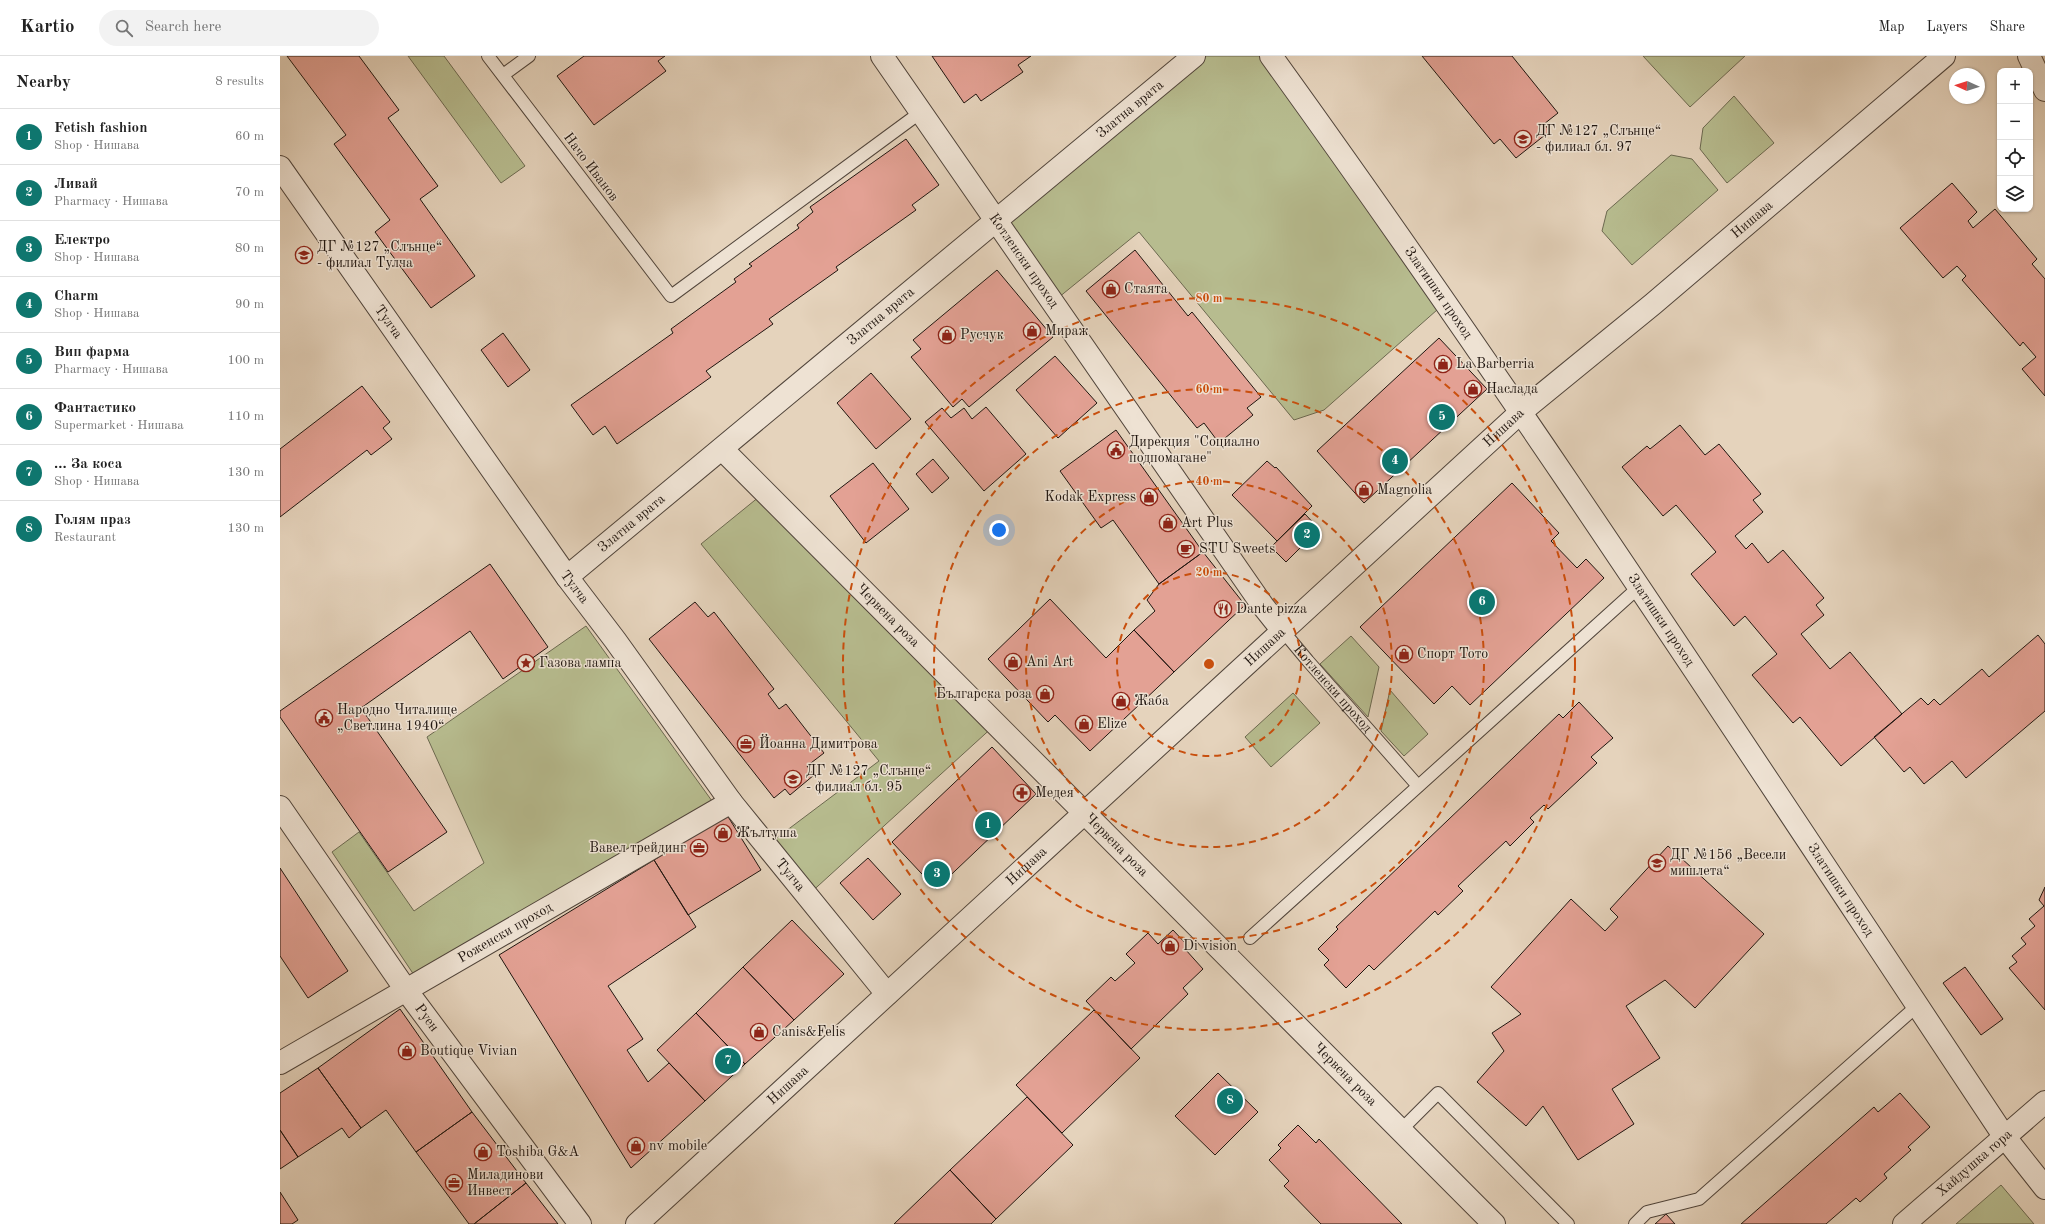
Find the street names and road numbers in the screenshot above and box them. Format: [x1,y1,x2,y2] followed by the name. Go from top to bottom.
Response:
[1094,77,1166,141] street label: Златна врата
[561,130,621,204] street label: Начо Иванов
[1729,198,1776,241] street label: Нишава
[986,211,1061,311] street label: Котленски проход
[1402,244,1475,341] street label: Златишки проход
[845,285,917,348] street label: Златна врата
[372,302,405,341] street label: Тулча
[1481,406,1527,450] street label: Нишава
[595,492,668,555] street label: Златна врата
[558,568,592,606] street label: Тулча
[1625,571,1697,669] street label: Златишки проход
[854,581,922,650] street label: Червена роза
[1242,625,1288,669] street label: Нишава
[1291,642,1375,735] street label: Котленски проход
[1082,811,1151,879] street label: Червена роза
[1805,841,1876,939] street label: Златишки проход
[1003,844,1050,888] street label: Нишава
[773,856,808,894] street label: Тулча
[455,900,555,965] street label: Роженски проход
[412,1002,442,1035] street label: Руен
[1311,1040,1379,1109] street label: Червена роза
[765,1063,811,1107] street label: Нишава
[1934,1127,2015,1199] street label: Хайдушка гора

